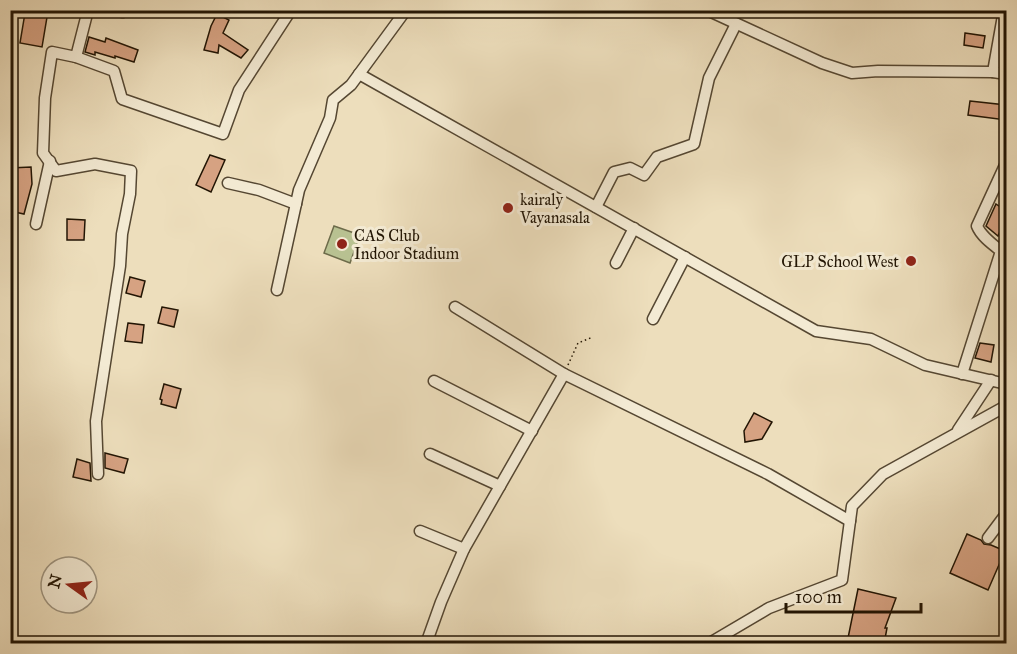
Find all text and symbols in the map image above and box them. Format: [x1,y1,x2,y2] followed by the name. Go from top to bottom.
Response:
[519,190,590,227] place label: kairaly Vayanasala
[501,201,515,215] marker: kairaly Vayanasala
[354,226,460,263] place label: CAS Club Indoor Stadium
[335,237,349,251] marker: CAS Club Indoor Stadium
[781,252,899,271] place label: GLP School West
[904,254,918,268] marker: GLP School West
[39,555,99,615] north arrow
[44,572,66,590] text: N
[786,576,921,614] scale bar
[795,586,842,608] text: 100 m

